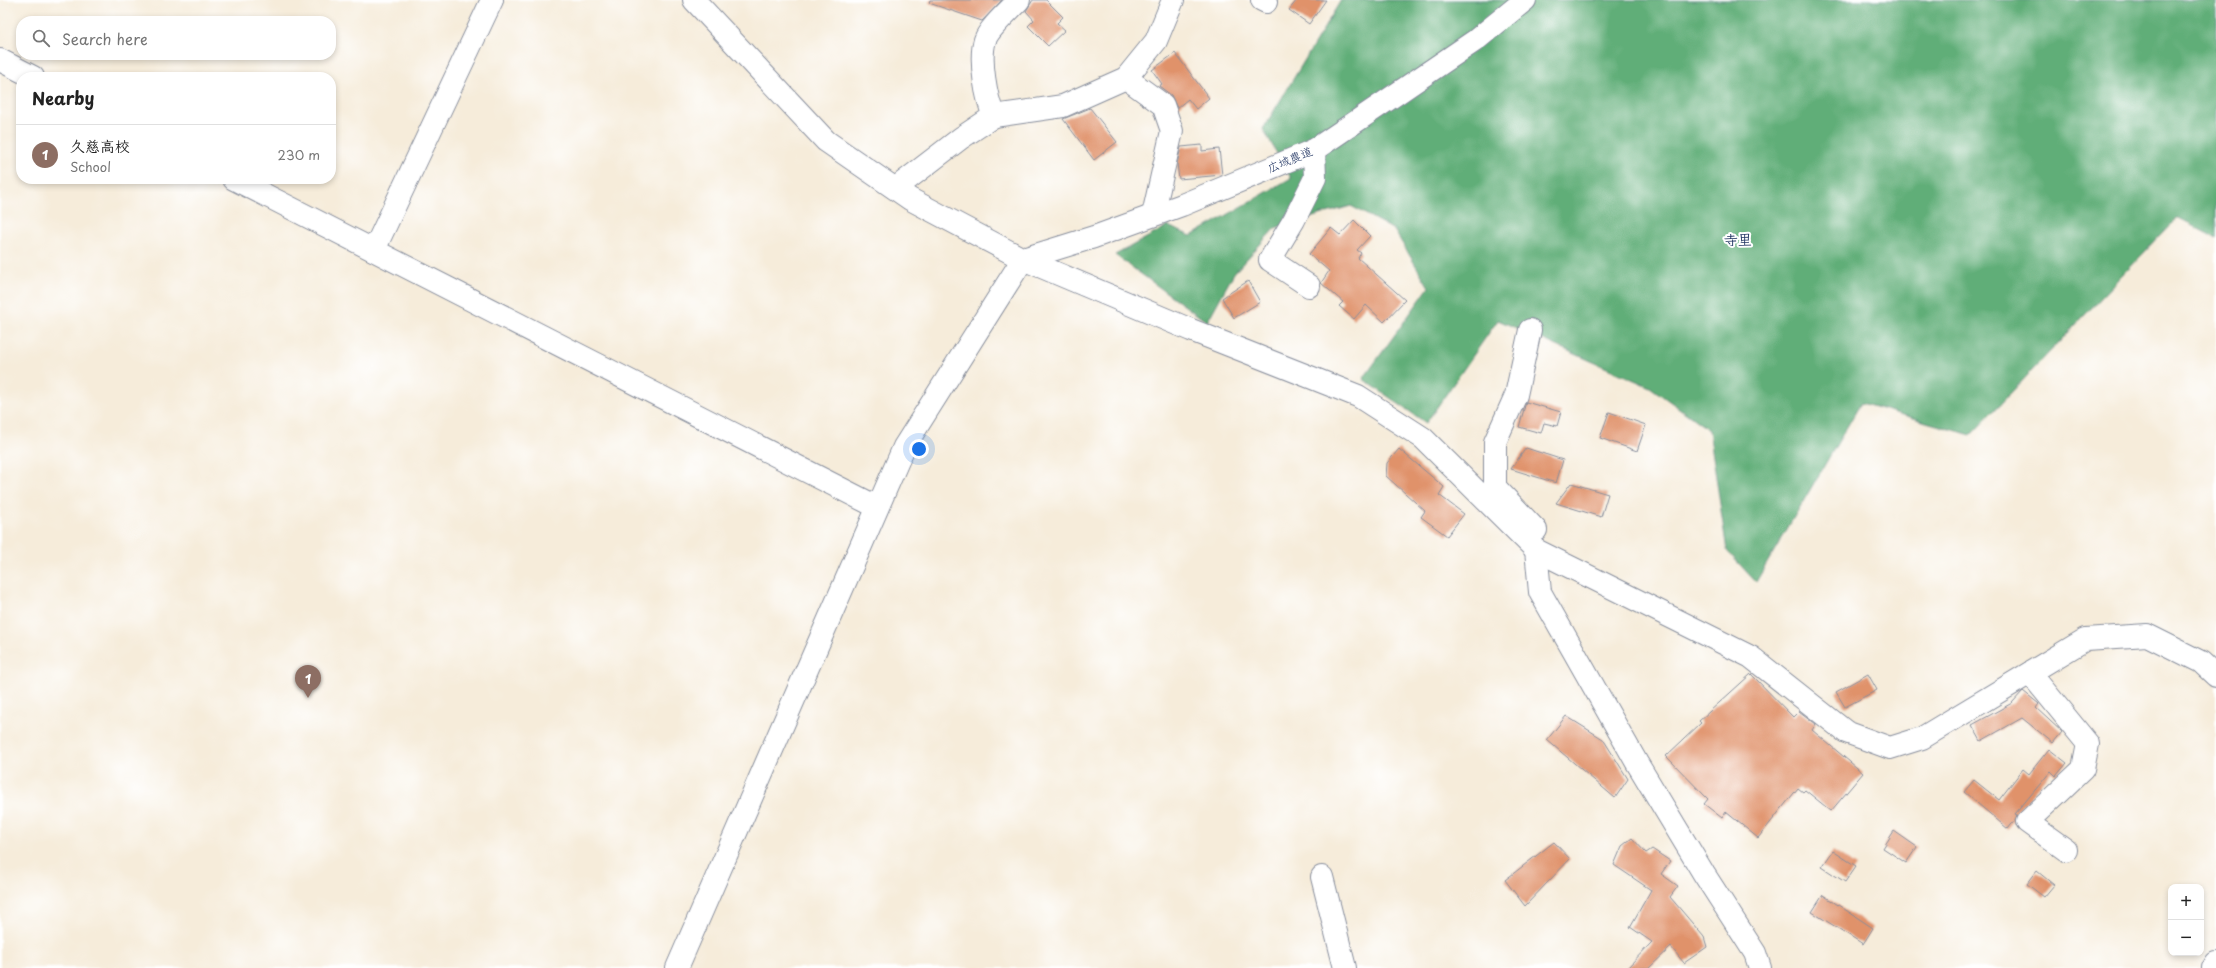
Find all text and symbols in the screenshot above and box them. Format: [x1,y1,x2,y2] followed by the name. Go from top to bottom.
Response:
[16,16,336,60] search box
[30,27,52,49] icon: search
[62,27,148,50] text: Search here
[32,85,94,111] text: Nearby
[70,134,130,157] text: 久慈高校
[1264,141,1315,177] street label: 広域農道
[42,145,48,164] text: 1
[278,145,320,164] text: 230 m
[70,157,111,176] text: School
[1724,229,1752,250] district label: 寺里
[909,439,929,459] your location
[295,665,321,698] pin: 1
[2168,884,2204,956] map controls
[2168,884,2204,920] button: +
[2168,920,2204,956] button: −

